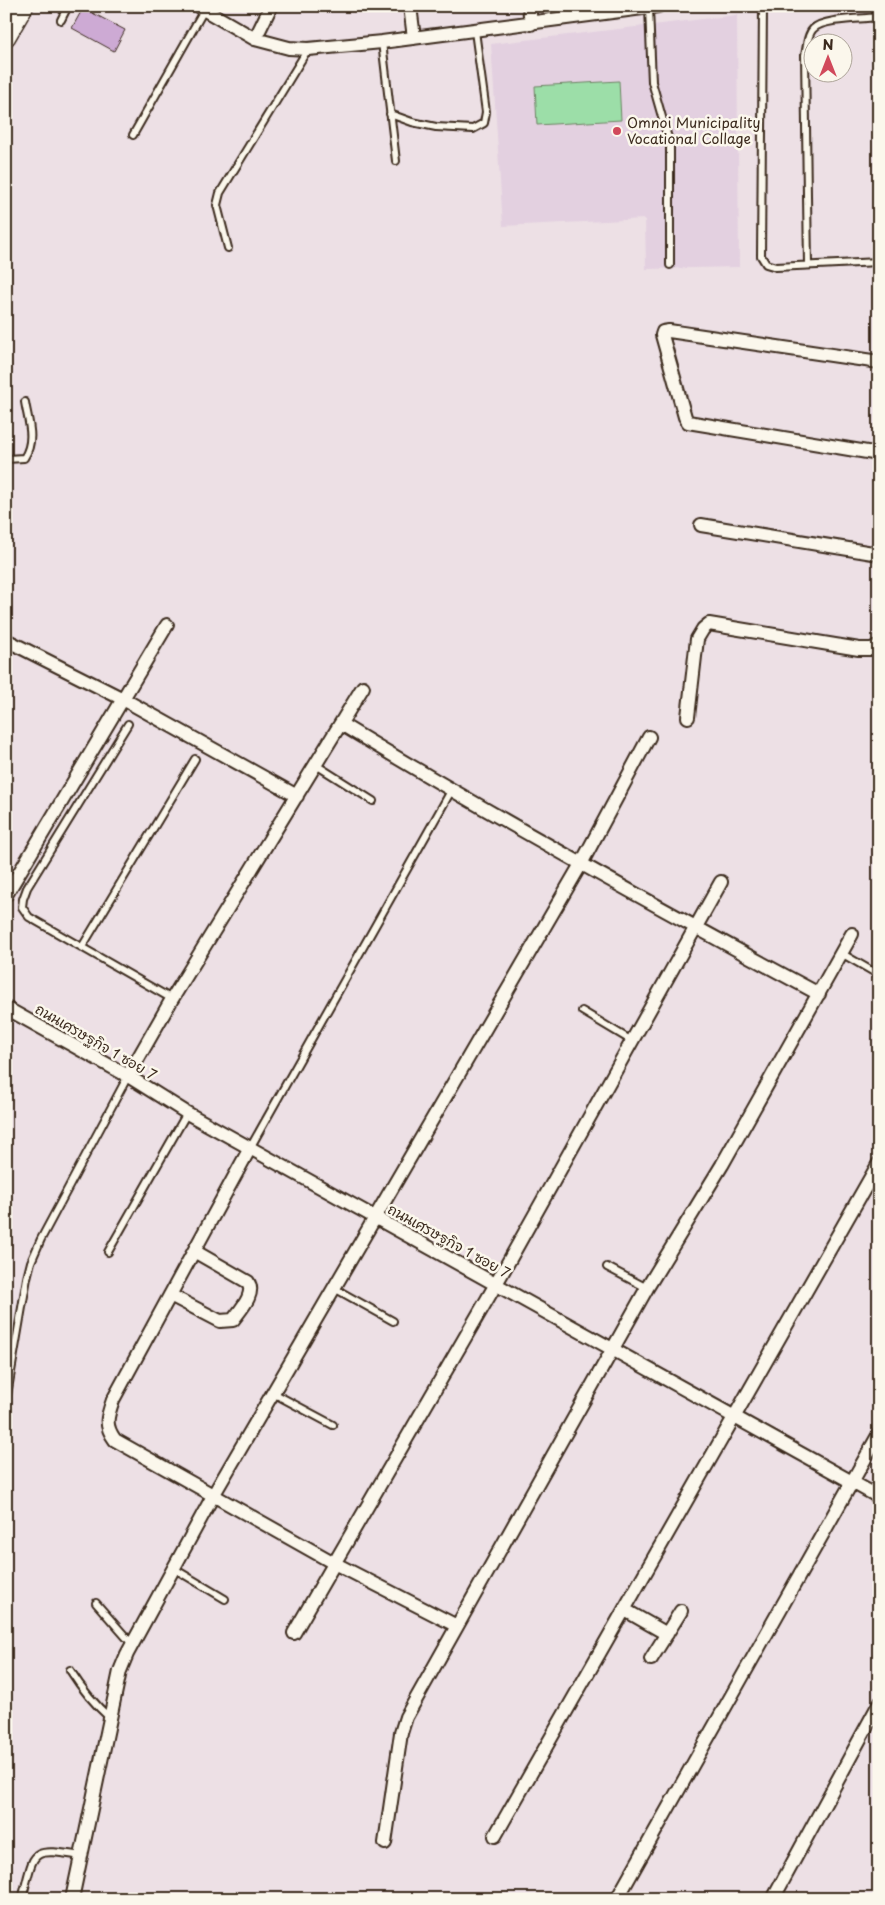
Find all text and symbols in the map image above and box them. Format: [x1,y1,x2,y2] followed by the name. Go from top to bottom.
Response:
[802,32,852,82] north arrow
[822,34,834,55] text: N
[627,112,760,149] place label: Omnoi Municipality Vocational Collage
[611,125,623,137] marker: Omnoi Municipality Vocational Collage
[32,998,161,1085] street label: ถนนเศรษฐกิจ 1 ซอย 7
[384,1198,514,1283] street label: ถนนเศรษฐกิจ 1 ซอย 7

